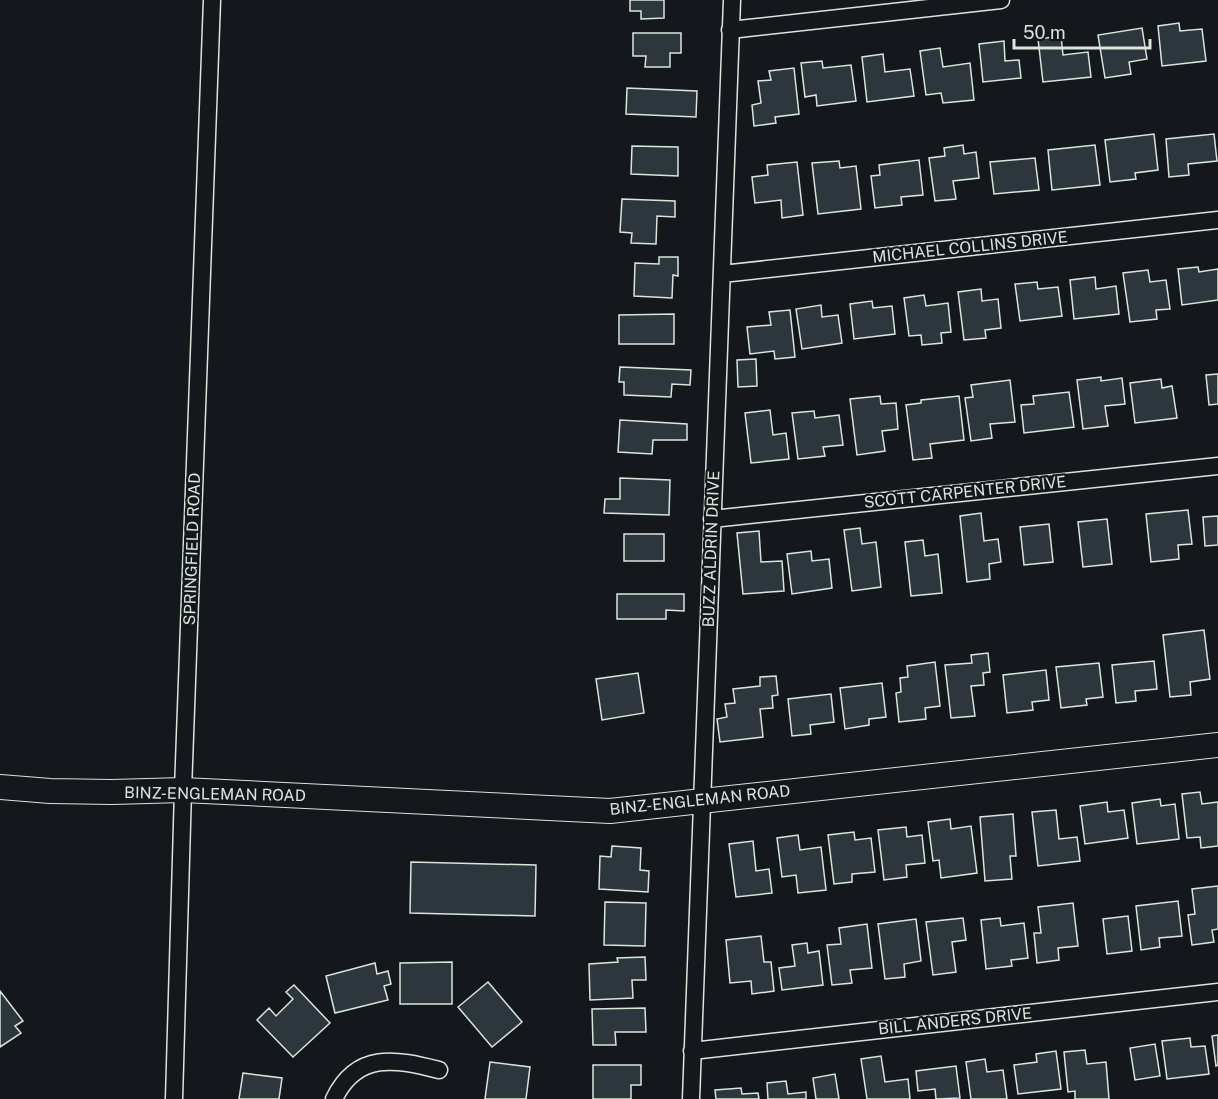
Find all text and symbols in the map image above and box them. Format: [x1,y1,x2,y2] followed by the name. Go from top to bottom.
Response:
[1014,12,1150,50] scale bar
[1023,22,1066,43] text: 50 m
[872,227,1068,267] street label: MICHAEL COLLINS DRIVE
[699,470,723,628] street label: BUZZ ALDRIN DRIVE
[180,472,204,626] street label: SPRINGFIELD ROAD
[863,472,1067,512] street label: SCOTT CARPENTER DRIVE
[609,781,791,819] street label: BINZ-ENGLEMAN ROAD
[124,783,306,805] street label: BINZ-ENGLEMAN ROAD
[877,1003,1033,1039] street label: BILL ANDERS DRIVE

